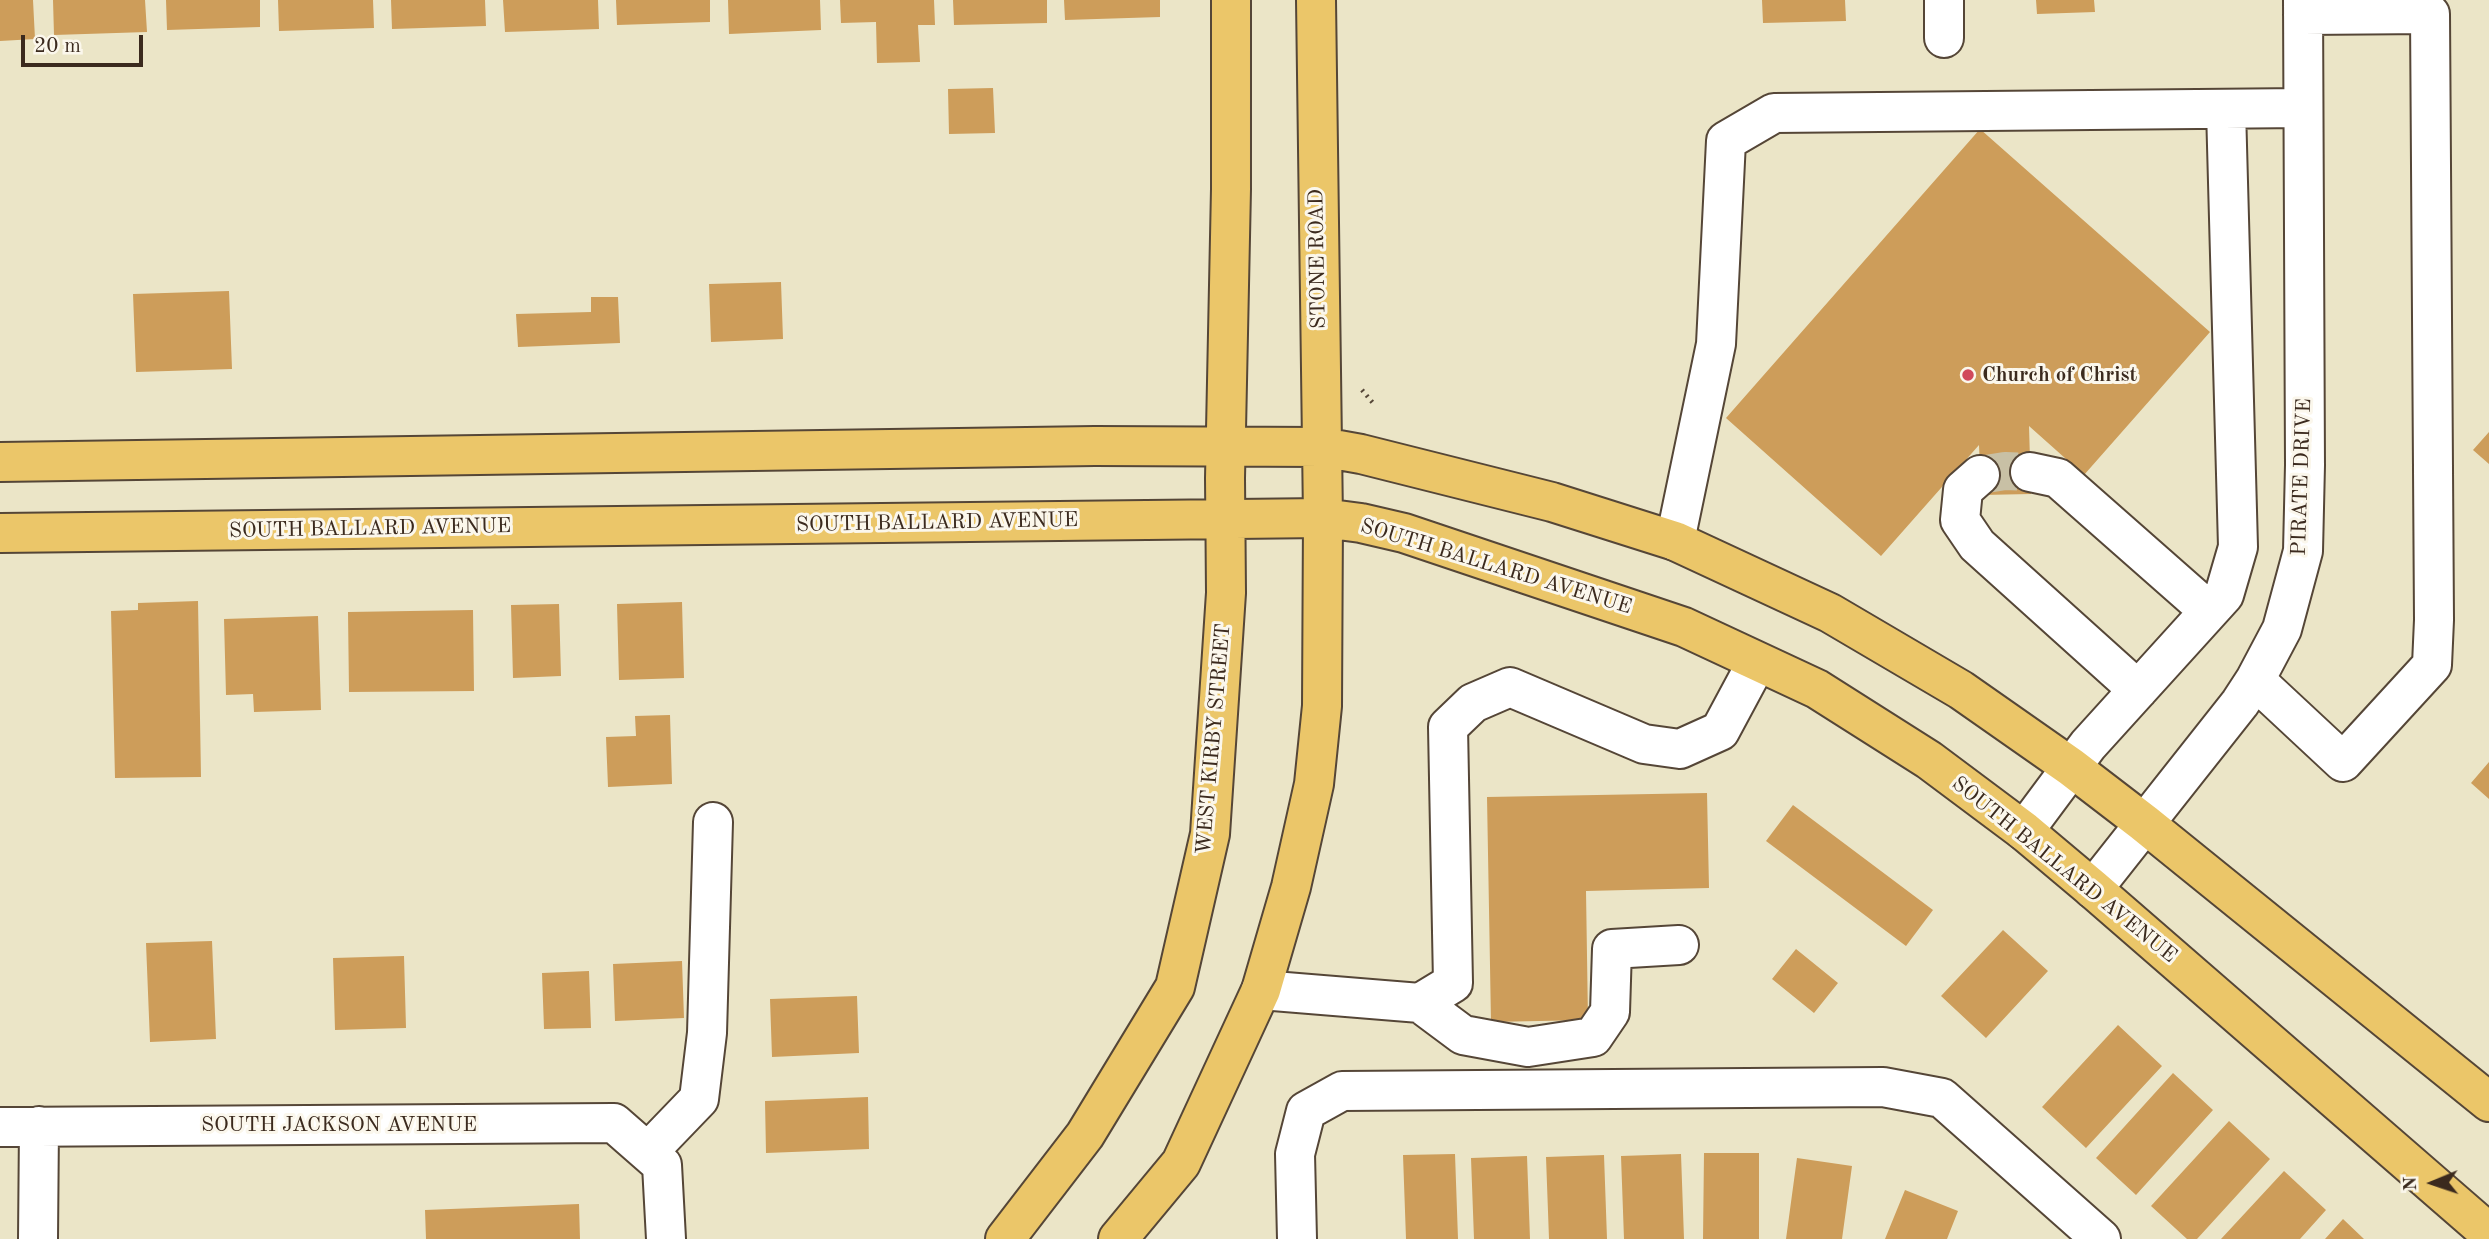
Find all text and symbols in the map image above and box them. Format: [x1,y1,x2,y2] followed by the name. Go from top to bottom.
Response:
[24,21,147,65] scale bar
[34,36,81,57] text: 20 m
[1304,189,1332,329] street label: STONE ROAD
[1982,362,2137,388] place label: Church of Christ
[1960,367,1976,383] marker: Church of Christ
[2287,398,2317,556] street label: PIRATE DRIVE
[796,508,1078,538] street label: SOUTH BALLARD AVENUE
[229,514,511,544] street label: SOUTH BALLARD AVENUE
[1357,514,1635,620] street label: SOUTH BALLARD AVENUE
[1191,622,1237,856] street label: WEST KIRBY STREET
[1946,771,2182,969] street label: SOUTH BALLARD AVENUE
[201,1112,477,1138] street label: SOUTH JACKSON AVENUE
[2398,1148,2468,1218] north arrow
[2402,1176,2421,1191] text: N

